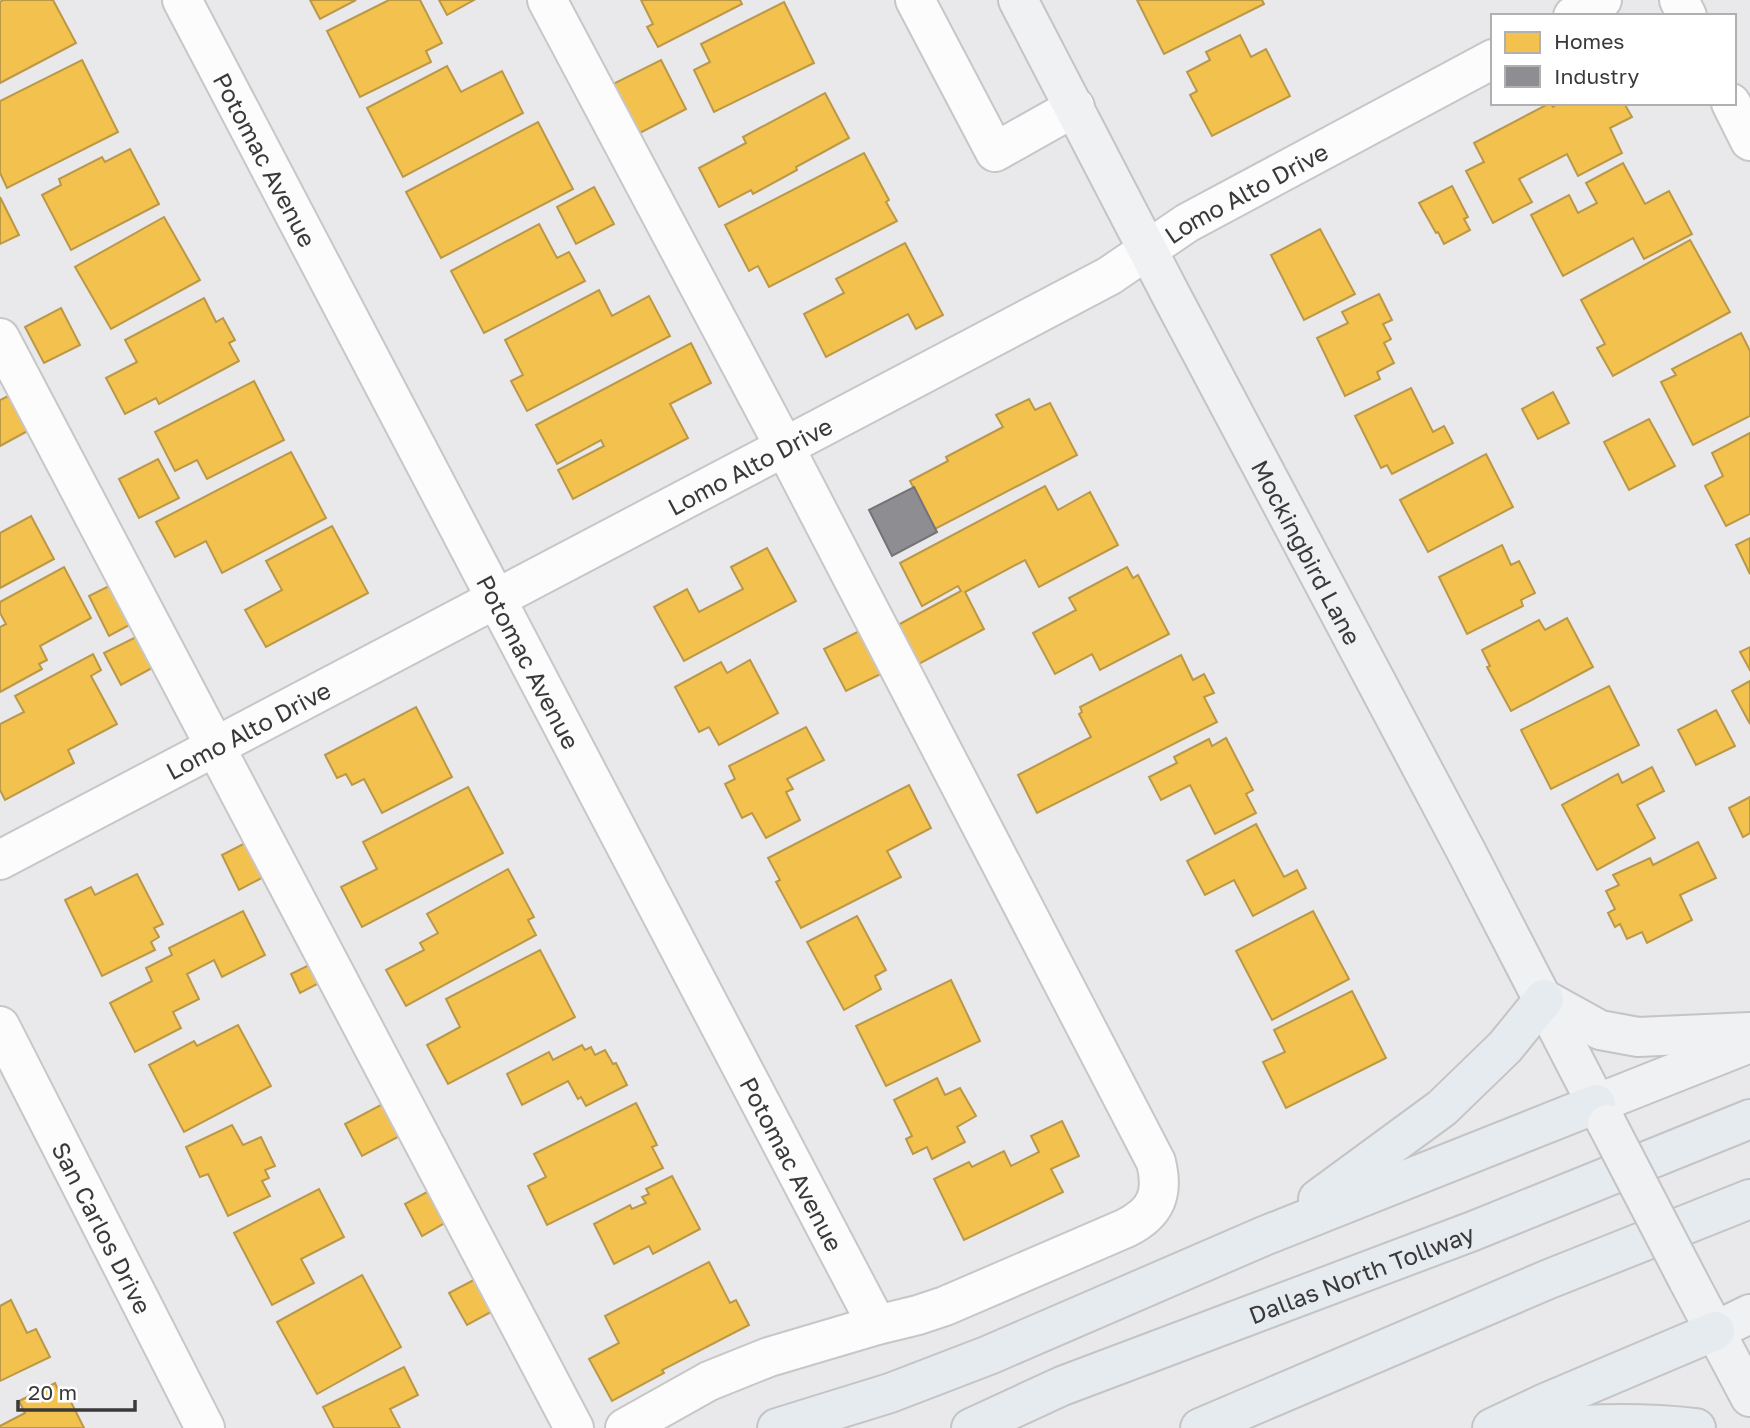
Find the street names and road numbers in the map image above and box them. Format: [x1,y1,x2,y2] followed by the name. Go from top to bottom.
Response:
[208,67,323,251] street label: Potomac Avenue
[1159,136,1332,249] street label: Lomo Alto Drive
[662,410,837,521] street label: Lomo Alto Drive
[1246,454,1368,649] street label: Mockingbird Lane
[471,570,587,754] street label: Potomac Avenue
[161,674,335,785] street label: Lomo Alto Drive
[735,1072,850,1256] street label: Potomac Avenue
[47,1137,159,1318] street label: San Carlos Drive
[1244,1217,1478,1329] street label: Dallas North Tollway

